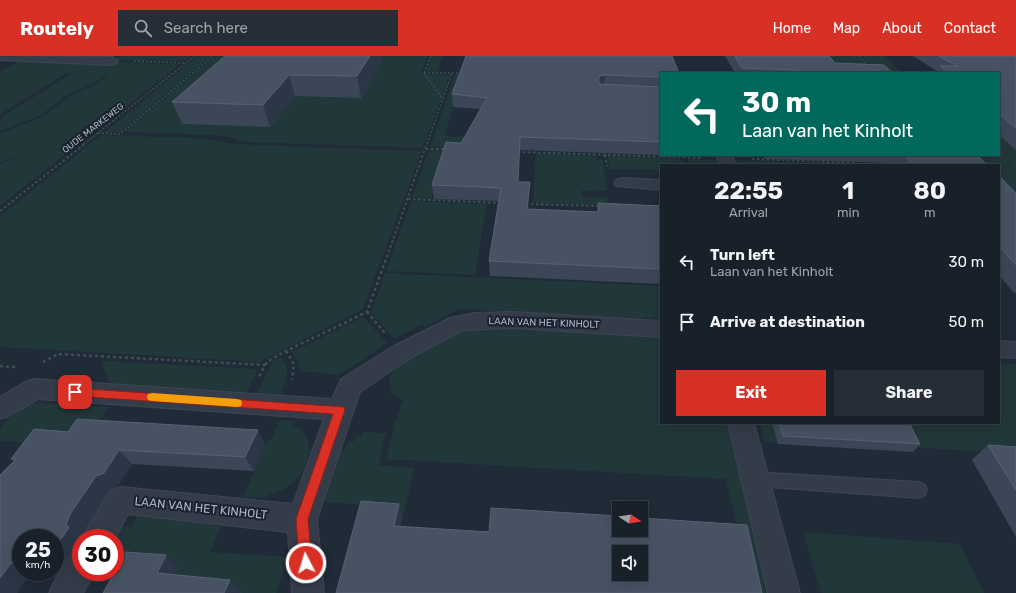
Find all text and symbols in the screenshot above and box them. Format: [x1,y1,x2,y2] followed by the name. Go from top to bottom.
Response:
[118,10,398,46] search box
[20,17,94,40] text: Routely
[132,17,154,39] icon: search
[164,19,248,37] text: Search here
[773,20,811,37] text: Home
[833,20,860,37] text: Map
[882,20,922,37] text: About
[944,20,996,37] text: Contact
[742,86,811,119] text: 30 m
[676,88,728,140] icon: left
[60,101,126,155] street label: OUDE MARKEWEG
[742,120,913,142] text: Laan van het Kinholt
[714,177,783,205] text: 22:55
[842,177,854,205] text: 1
[913,177,946,205] text: 80
[729,205,768,220] text: Arrival
[837,205,860,220] text: min
[924,205,936,220] text: m
[710,246,775,264] text: Turn left
[676,251,698,273] icon: left
[948,253,984,271] text: 30 m
[710,264,833,279] text: Laan van het Kinholt
[676,311,698,333] icon: arrive
[710,313,865,331] text: Arrive at destination
[949,313,984,331] text: 50 m
[488,315,600,331] street label: LAAN VAN HET KINHOLT
[676,370,826,416] button: Exit
[834,370,984,416] button: Share
[58,375,92,409] pin
[64,381,86,403] icon: arrive
[134,494,268,522] street label: LAAN VAN HET KINHOLT
[612,501,648,537] north arrow
[612,501,648,581] map controls
[72,529,124,581] speed limit sign: 30
[25,538,51,562] text: 25
[285,542,327,584] position arrow
[612,545,648,581] button: sound
[26,559,50,571] text: km/h

